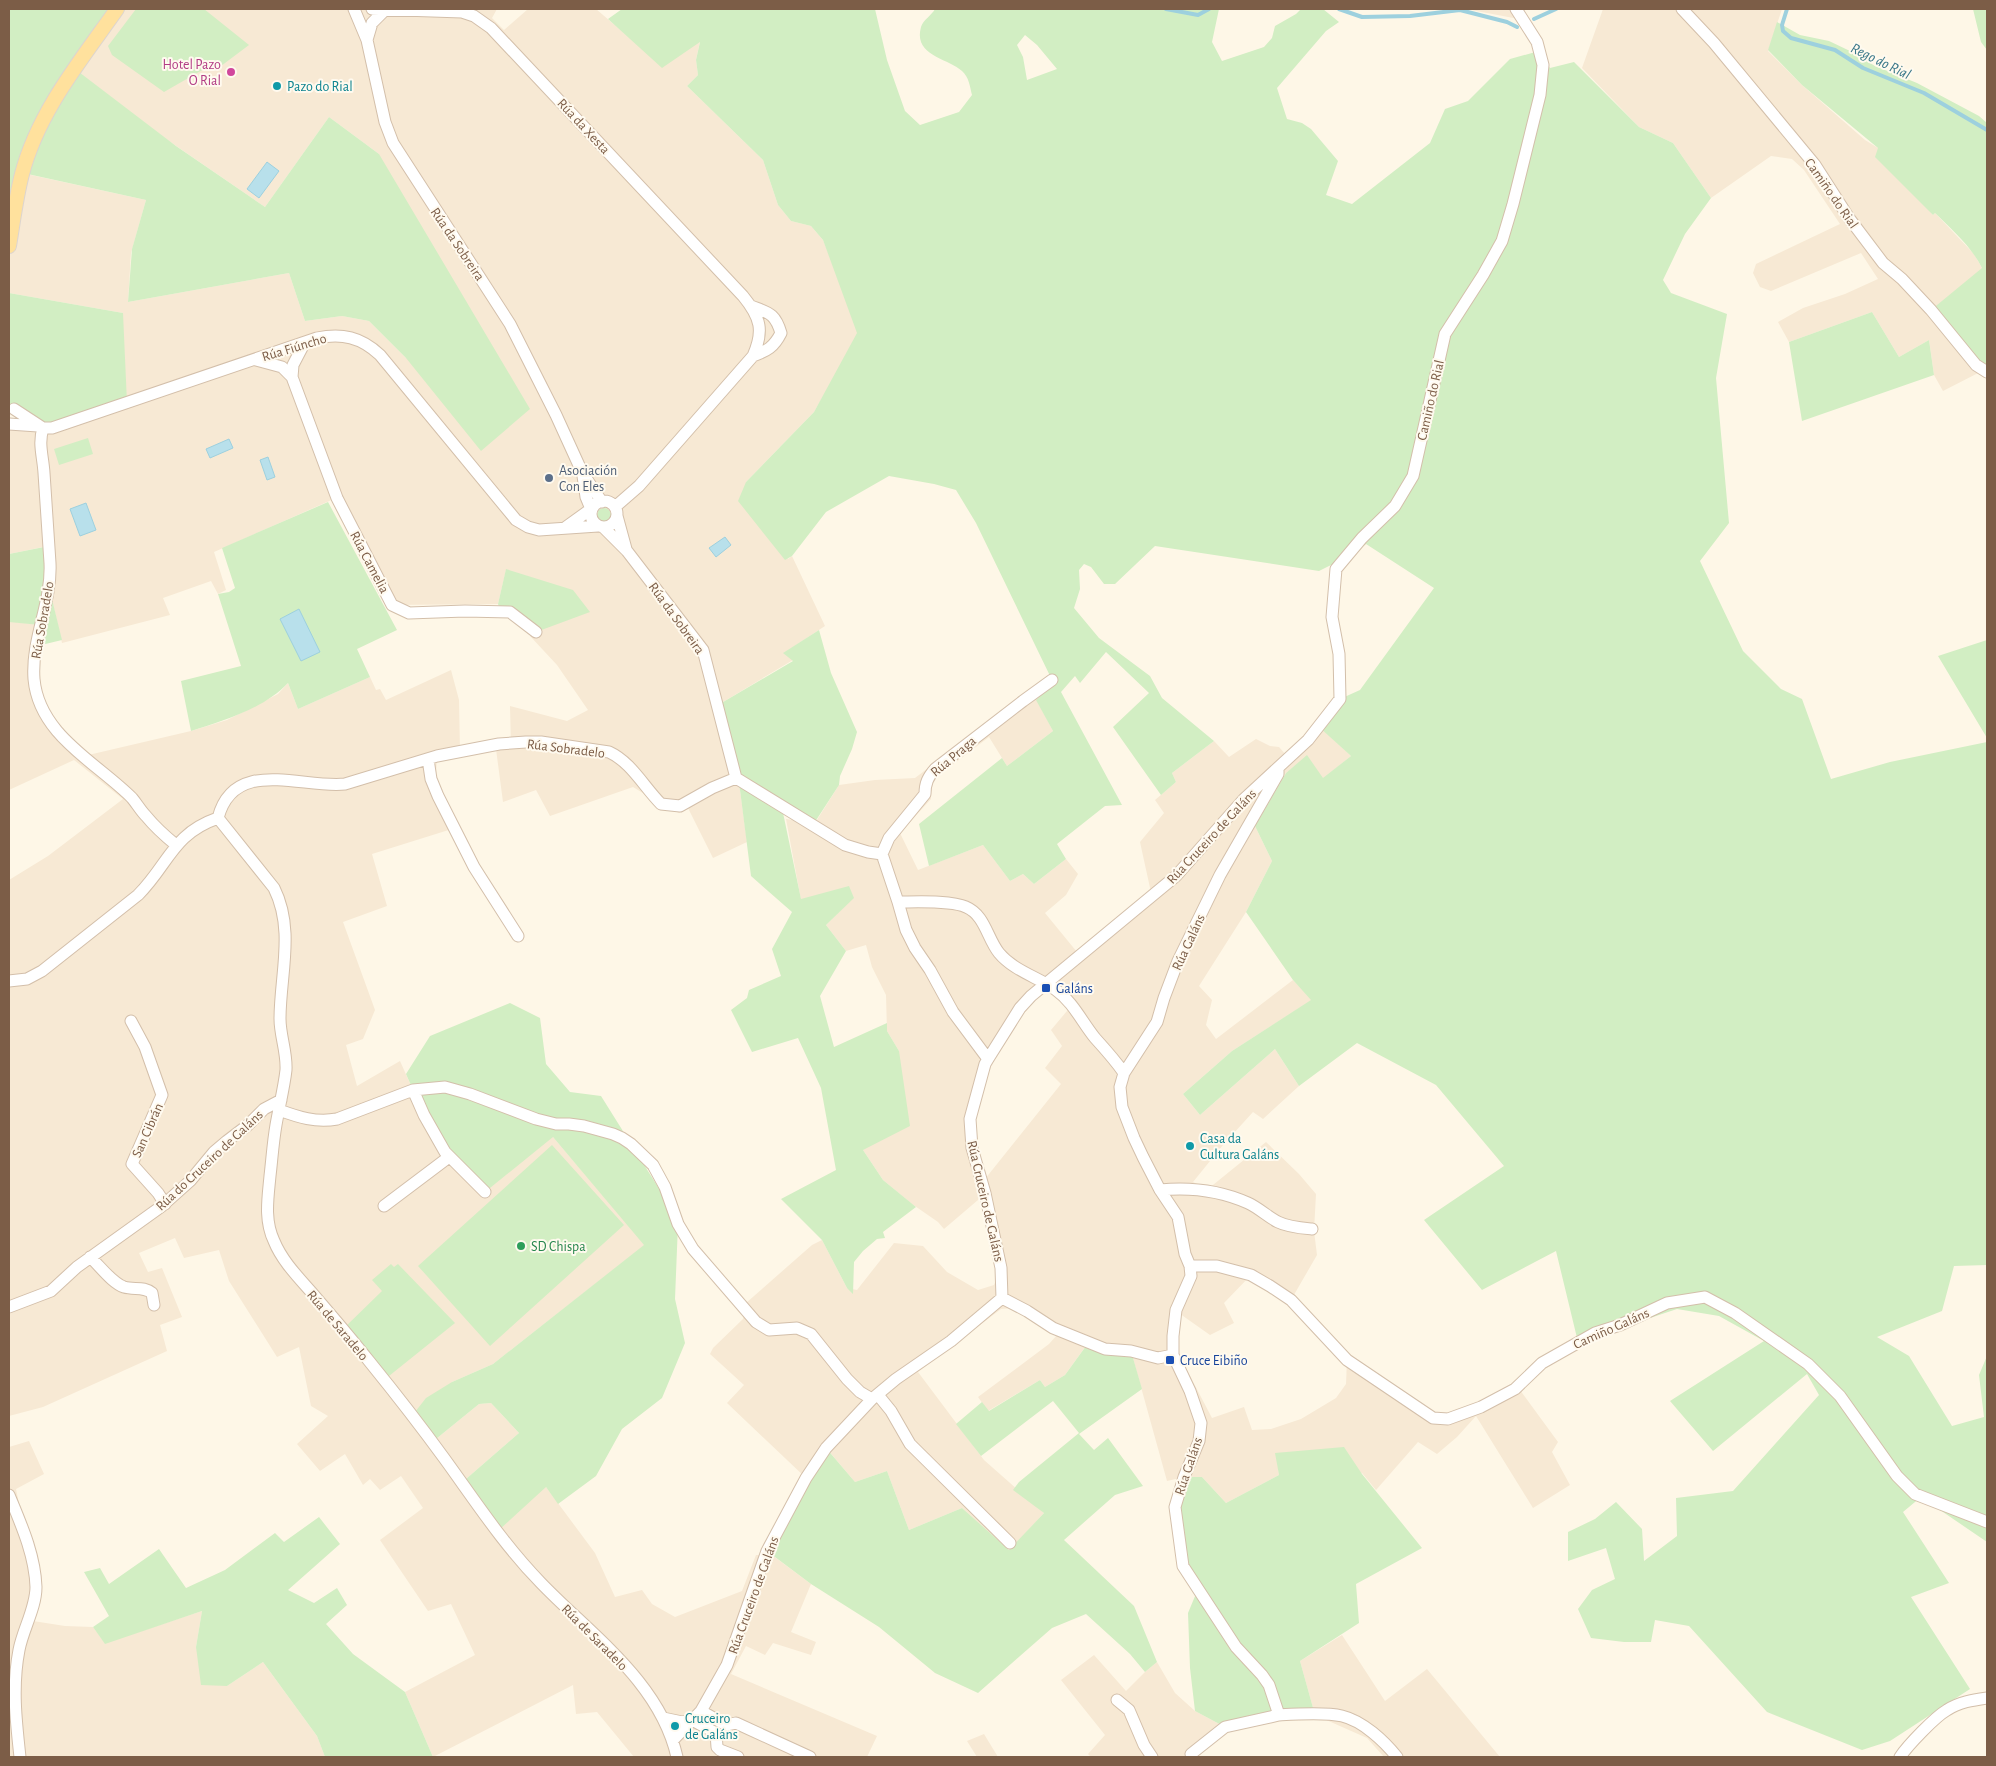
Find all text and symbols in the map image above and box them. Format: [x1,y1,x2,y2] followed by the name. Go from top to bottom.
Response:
[1848,41,1913,82] water label: Rego do Rial
[163,58,221,88] place label: Hotel Pazo O Rial
[225,66,237,78] marker: Hotel Pazo O Rial
[271,80,283,92] marker: Pazo do Rial
[287,80,353,94] place label: Pazo do Rial
[554,96,613,157] street label: Rúa da Xesta
[1802,156,1860,231] street label: Camiño do Rial
[428,205,487,284] street label: Rúa da Sobreira
[260,331,328,364] street label: Rúa Fiúncho
[1415,359,1447,442] street label: Camiño do Rial
[559,464,617,494] place label: Asociación Con Eles
[543,472,555,484] marker: Asociación Con Eles
[347,529,392,596] street label: Rúa Camelia
[29,580,57,660] street label: Rúa Sobradelo
[646,580,707,657] street label: Rúa da Sobreira
[928,734,979,780] street label: Rúa Praga
[526,737,606,761] street label: Rúa Sobradelo
[1164,787,1259,887] street label: Rúa Cruceiro de Galáns
[1170,912,1208,973] street label: Rúa Galáns
[1040,982,1052,994] marker: Galáns
[1056,982,1093,996] place label: Galáns
[130,1101,166,1160] street label: San Cibrán
[154,1108,266,1214] street label: Rúa do Cruceiro de Galáns
[1200,1132,1279,1162] place label: Casa da Cultura Galáns
[964,1139,1006,1263] street label: Rúa Cruceiro de Galáns
[1184,1140,1196,1152] marker: Casa da Cultura Galáns
[515,1240,527,1252] marker: SD Chispa
[531,1240,586,1254] place label: SD Chispa
[304,1288,371,1364] street label: Rúa de Saradelo
[1571,1306,1651,1352] street label: Camiño Galáns
[1164,1354,1176,1366] marker: Cruce Eibiño
[1180,1354,1248,1368] place label: Cruce Eibiño
[1173,1436,1205,1497] street label: Rúa Galáns
[726,1535,782,1656] street label: Rúa Cruceiro de Galáns
[559,1602,630,1673] street label: Rúa de Saradelo
[685,1712,738,1742] place label: Cruceiro de Galáns
[669,1720,681,1732] marker: Cruceiro de Galáns

